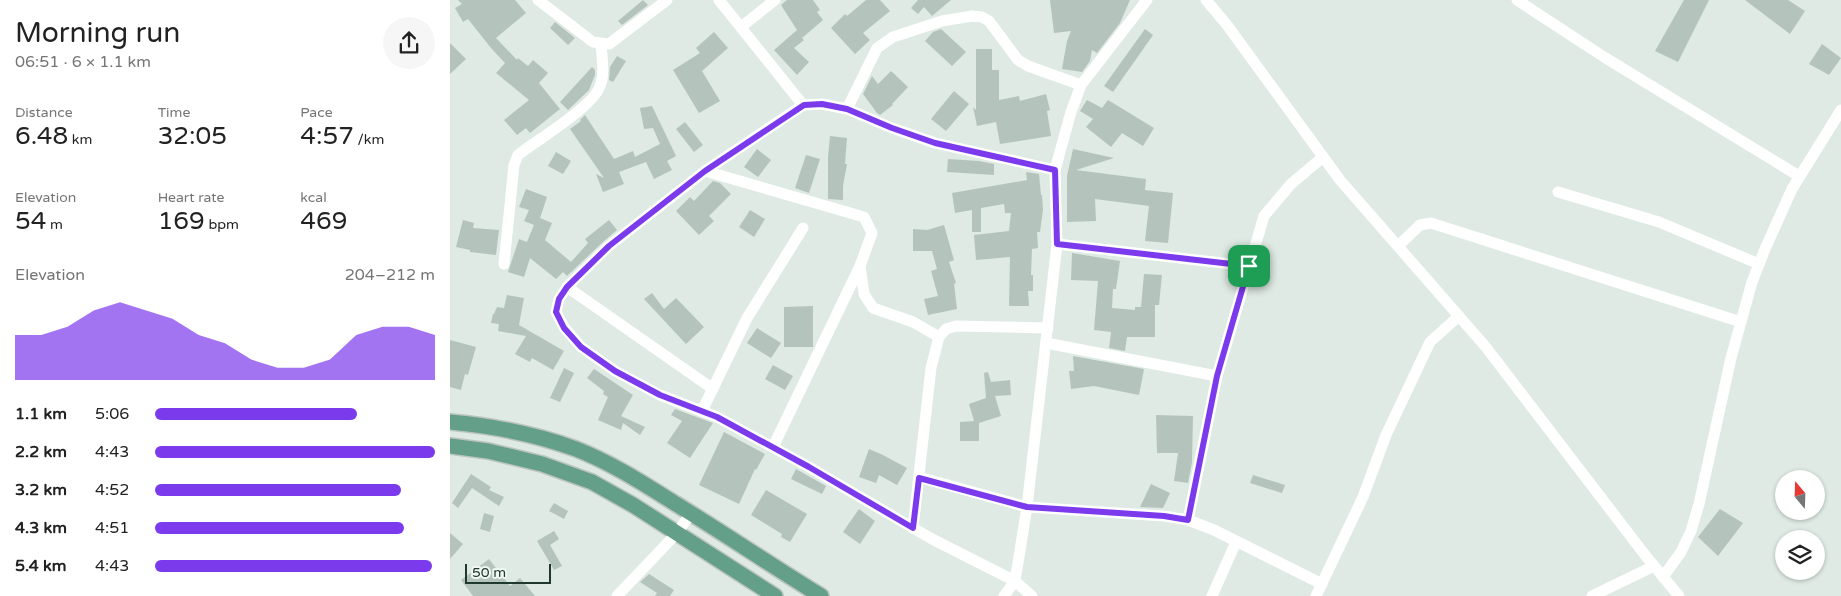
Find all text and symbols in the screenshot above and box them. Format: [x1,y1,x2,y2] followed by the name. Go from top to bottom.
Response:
[15,16,180,50] text: Morning run
[383,17,435,69] button: share
[15,52,151,72] text: 06:51 · 6 × 1.1 km
[15,104,73,121] text: Distance
[158,104,190,121] text: Time
[300,104,333,121] text: Pace
[15,121,68,151] text: 6.48
[158,121,227,151] text: 32:05
[300,121,354,151] text: 4:57
[68,131,92,148] text: km
[354,131,384,148] text: /km
[15,189,76,206] text: Elevation
[158,189,224,206] text: Heart rate
[300,189,327,206] text: kcal
[15,206,46,236] text: 54
[158,206,205,236] text: 169
[300,206,347,236] text: 469
[46,216,63,233] text: m
[205,216,239,233] text: bpm
[1228,245,1270,287] pin
[1235,252,1263,280] icon: arrive
[15,265,85,285] text: Elevation
[345,265,435,285] text: 204–212 m
[15,404,67,424] text: 1.1 km
[95,404,129,424] text: 5:06
[15,442,67,462] text: 2.2 km
[95,442,129,462] text: 4:43
[1775,470,1825,520] north arrow
[1775,470,1825,580] map controls
[15,480,67,500] text: 3.2 km
[95,480,129,500] text: 4:52
[15,518,67,538] text: 4.3 km
[95,518,129,538] text: 4:51
[1775,530,1825,580] button: layers
[15,556,66,576] text: 5.4 km
[95,556,129,576] text: 4:43
[465,561,551,584] scale bar
[472,564,506,581] text: 50 m

